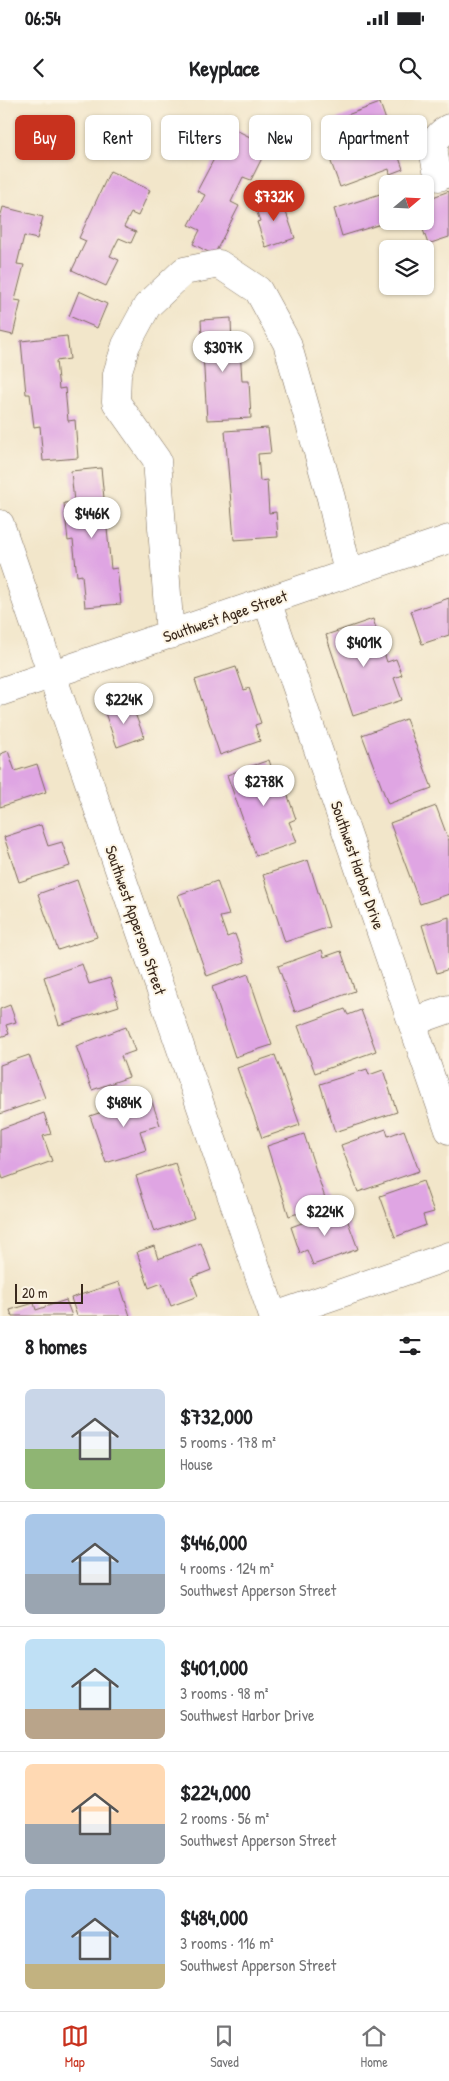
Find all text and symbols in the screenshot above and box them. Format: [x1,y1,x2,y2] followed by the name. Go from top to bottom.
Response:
[25,5,61,31] text: 06:54
[189,53,260,83] text: Keyplace
[25,54,53,82] icon: back
[396,54,424,82] icon: search
[15,115,75,160] chip: Buy
[85,115,151,160] chip: Rent
[161,115,239,160] chip: Filters
[249,115,311,160] chip: New
[321,115,427,160] chip: Apartment
[379,175,434,230] north arrow
[379,175,434,295] map controls
[239,180,309,222] pin: $732K
[254,185,294,207] text: $732K
[379,240,434,295] button: layers
[188,330,258,373] pin: $307K
[204,336,242,358] text: $307K
[57,496,127,539] pin: $446K
[75,502,109,524] text: $446K
[160,584,291,648] street label: Southwest Agee Street
[329,626,399,668] pin: $401K
[346,631,382,653] text: $401K
[89,682,159,725] pin: $224K
[105,688,143,710] text: $224K
[229,764,299,807] pin: $278K
[245,770,283,792] text: $278K
[326,798,390,933] street label: Southwest Harbor Drive
[100,843,172,998] street label: Southwest Apperson Street
[89,1086,159,1128] pin: $484K
[106,1091,142,1113] text: $484K
[290,1194,360,1237] pin: $224K
[306,1200,344,1222] text: $224K
[15,1281,82,1304] scale bar
[22,1283,48,1302] text: 20 m
[25,1332,87,1361] text: 8 homes
[396,1332,424,1360] icon: filters
[180,1402,253,1431] text: $732,000
[65,1409,125,1469] icon: home
[180,1431,276,1453] text: 5 rooms · 178 m²
[180,1453,213,1475] text: House
[180,1528,247,1557] text: $446,000
[65,1534,125,1594] icon: home
[180,1557,274,1579] text: 4 rooms · 124 m²
[180,1579,336,1601] text: Southwest Apperson Street
[180,1653,248,1682] text: $401,000
[65,1659,125,1719] icon: home
[180,1682,269,1704] text: 3 rooms · 98 m²
[180,1704,314,1726] text: Southwest Harbor Drive
[180,1778,251,1807] text: $224,000
[65,1784,125,1844] icon: home
[180,1807,269,1829] text: 2 rooms · 56 m²
[180,1829,336,1851] text: Southwest Apperson Street
[180,1903,248,1932] text: $484,000
[65,1909,125,1969] icon: home
[180,1932,274,1954] text: 3 rooms · 116 m²
[180,1954,336,1976] text: Southwest Apperson Street
[61,2022,89,2071] tab: Map
[210,2022,239,2071] tab: Saved
[360,2022,388,2071] tab: Home

